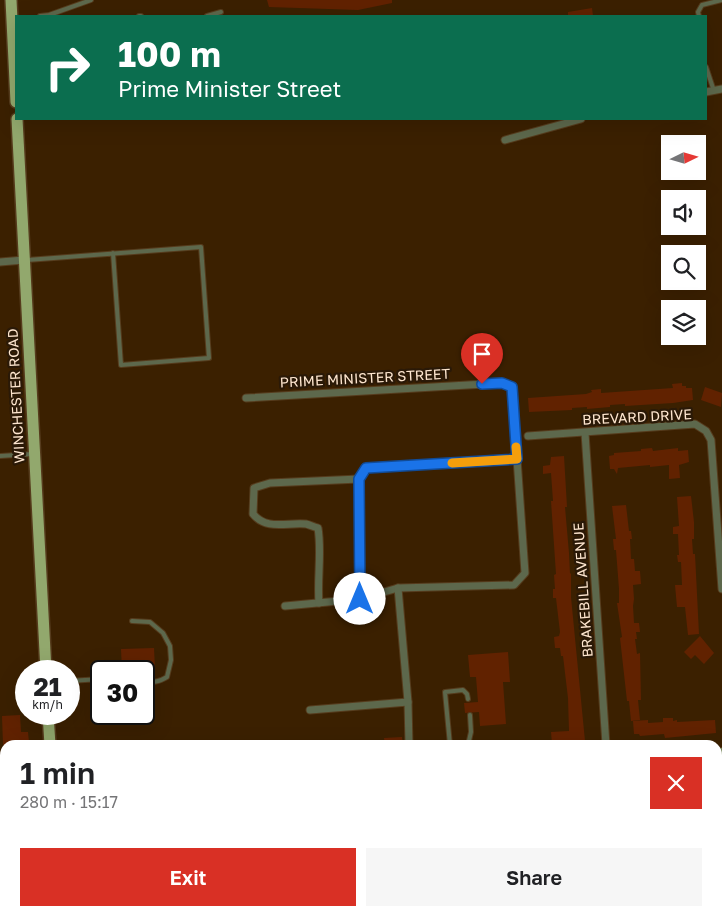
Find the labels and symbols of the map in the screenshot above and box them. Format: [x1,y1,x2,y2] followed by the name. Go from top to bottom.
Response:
[661,135,706,180] north arrow
[3,328,28,464] street label: WINCHESTER ROAD
[461,333,503,384] pin
[279,365,451,390] street label: PRIME MINISTER STREET
[582,405,692,428] street label: BREVARD DRIVE
[569,522,596,658] street label: BRAKEBILL AVENUE
[333,572,385,624] position arrow
[90,660,155,725] speed limit sign: 30

